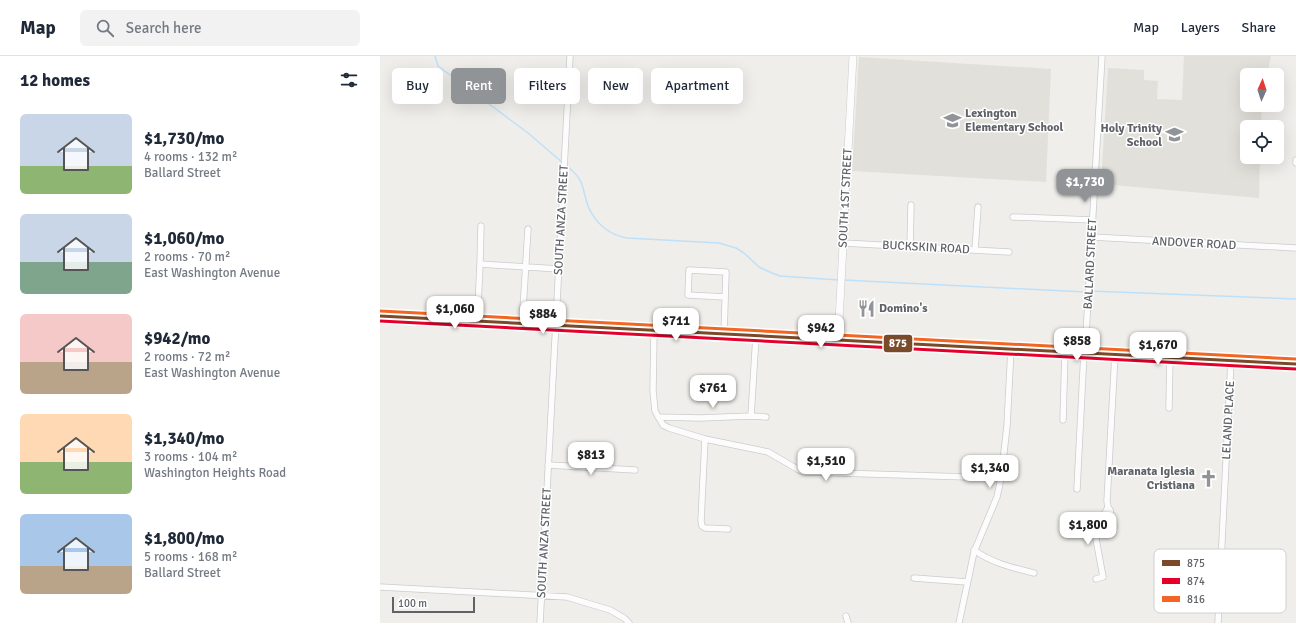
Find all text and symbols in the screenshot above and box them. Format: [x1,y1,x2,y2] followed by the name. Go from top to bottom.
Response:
[80,10,360,46] search box
[20,16,56,40] text: Map
[94,17,116,39] icon: search
[126,19,201,37] text: Search here
[1133,19,1159,36] text: Map
[1181,19,1220,36] text: Layers
[1242,19,1276,36] text: Share
[392,68,443,104] chip: Buy
[451,68,506,104] chip: Rent
[514,68,580,104] chip: Filters
[588,68,643,104] chip: New
[651,68,743,104] chip: Apartment
[1240,68,1284,112] north arrow
[1240,68,1284,164] map controls
[338,69,360,91] icon: filters
[20,70,90,91] text: 12 homes
[965,106,1064,135] place label: Lexington Elementary School
[942,110,962,130] school or university icon: Lexington Elementary School
[1240,120,1284,164] button: locate
[1100,121,1162,150] place label: Holy Trinity School
[1165,125,1185,145] school or university icon: Holy Trinity School
[144,128,224,149] text: $1,730/mo
[52,130,100,178] icon: home
[835,148,856,248] street label: SOUTH 1ST STREET
[144,149,237,165] text: 4 rooms · 132 m²
[551,164,572,276] street label: SOUTH ANZA STREET
[144,165,221,181] text: Ballard Street
[1052,169,1118,203] pin: $1,730
[1066,174,1104,190] text: $1,730
[1081,218,1100,310] street label: BALLARD STREET
[144,228,224,249] text: $1,060/mo
[52,230,100,278] icon: home
[1151,234,1237,253] street label: ANDOVER ROAD
[882,238,970,257] street label: BUCKSKIN ROAD
[144,249,230,265] text: 2 rooms · 70 m²
[144,265,280,281] text: East Washington Avenue
[422,296,488,330] pin: $1,060
[856,298,876,318] restaurant icon: Domino's
[436,301,474,317] text: $1,060
[519,301,567,335] pin: $884
[879,301,928,316] place label: Domino's
[529,306,557,322] text: $884
[652,308,700,342] pin: $711
[662,313,690,329] text: $711
[797,315,845,349] pin: $942
[807,320,835,336] text: $942
[144,328,210,349] text: $942/mo
[1053,328,1101,362] pin: $858
[52,330,100,378] icon: home
[1125,332,1191,366] pin: $1,670
[1063,333,1091,349] text: $858
[883,334,913,353] line badge: 875
[889,337,907,350] text: 875
[1139,337,1177,353] text: $1,670
[144,349,230,365] text: 2 rooms · 72 m²
[144,365,280,381] text: East Washington Avenue
[689,375,737,409] pin: $761
[699,380,727,396] text: $761
[1219,380,1238,460] street label: LELAND PLACE
[144,428,224,449] text: $1,340/mo
[52,430,100,478] icon: home
[567,442,615,476] pin: $813
[577,447,605,463] text: $813
[793,448,859,482] pin: $1,510
[144,449,237,465] text: 3 rooms · 104 m²
[807,453,845,469] text: $1,510
[957,455,1023,489] pin: $1,340
[971,460,1009,476] text: $1,340
[1107,464,1195,493] place label: Maranata Iglesia Cristiana
[144,465,286,481] text: Washington Heights Road
[1198,468,1218,488] church icon: Maranata Iglesia Cristiana
[534,487,555,599] street label: SOUTH ANZA STREET
[1055,512,1121,546] pin: $1,800
[1069,517,1107,533] text: $1,800
[144,528,224,549] text: $1,800/mo
[52,530,100,578] icon: home
[144,549,237,565] text: 5 rooms · 168 m²
[1154,549,1286,613] legend
[1187,557,1205,570] text: 875
[144,565,221,581] text: Ballard Street
[1187,575,1205,588] text: 874
[1187,593,1205,606] text: 816
[392,595,475,614] scale bar
[398,597,427,610] text: 100 m

